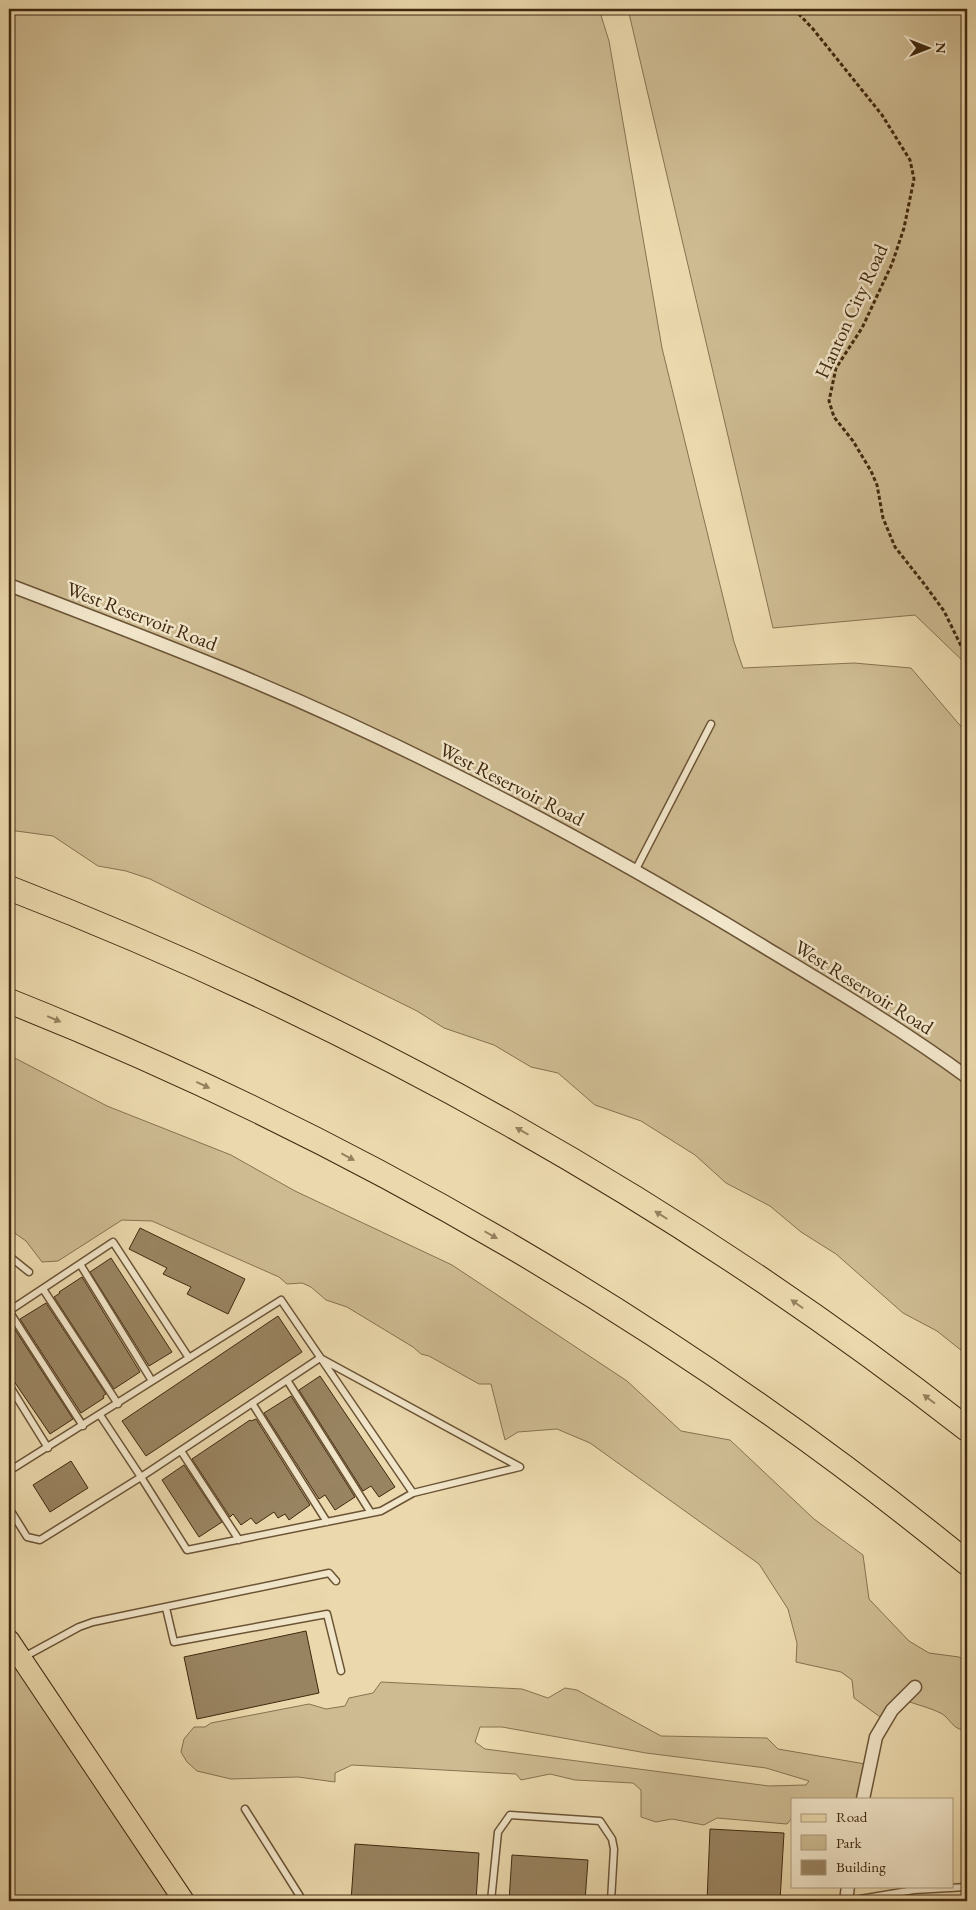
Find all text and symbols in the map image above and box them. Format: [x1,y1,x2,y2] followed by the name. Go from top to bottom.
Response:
[904,22,954,72] north arrow
[932,42,950,54] text: N
[808,239,894,382] street label: Hanton City Road
[63,575,222,657] street label: West Reservoir Road
[435,736,590,832] street label: West Reservoir Road
[789,934,939,1041] street label: West Reservoir Road
[47,1016,61,1024] one-way arrow
[196,1081,210,1089] one-way arrow
[515,1127,529,1135] one-way arrow
[342,1152,355,1161] one-way arrow
[655,1210,668,1219] one-way arrow
[484,1231,497,1240] one-way arrow
[790,1299,804,1309] one-way arrow
[922,1394,936,1404] one-way arrow
[791,1798,954,1888] legend
[836,1807,868,1826] text: Road
[836,1833,863,1852] text: Park
[836,1857,886,1876] text: Building

